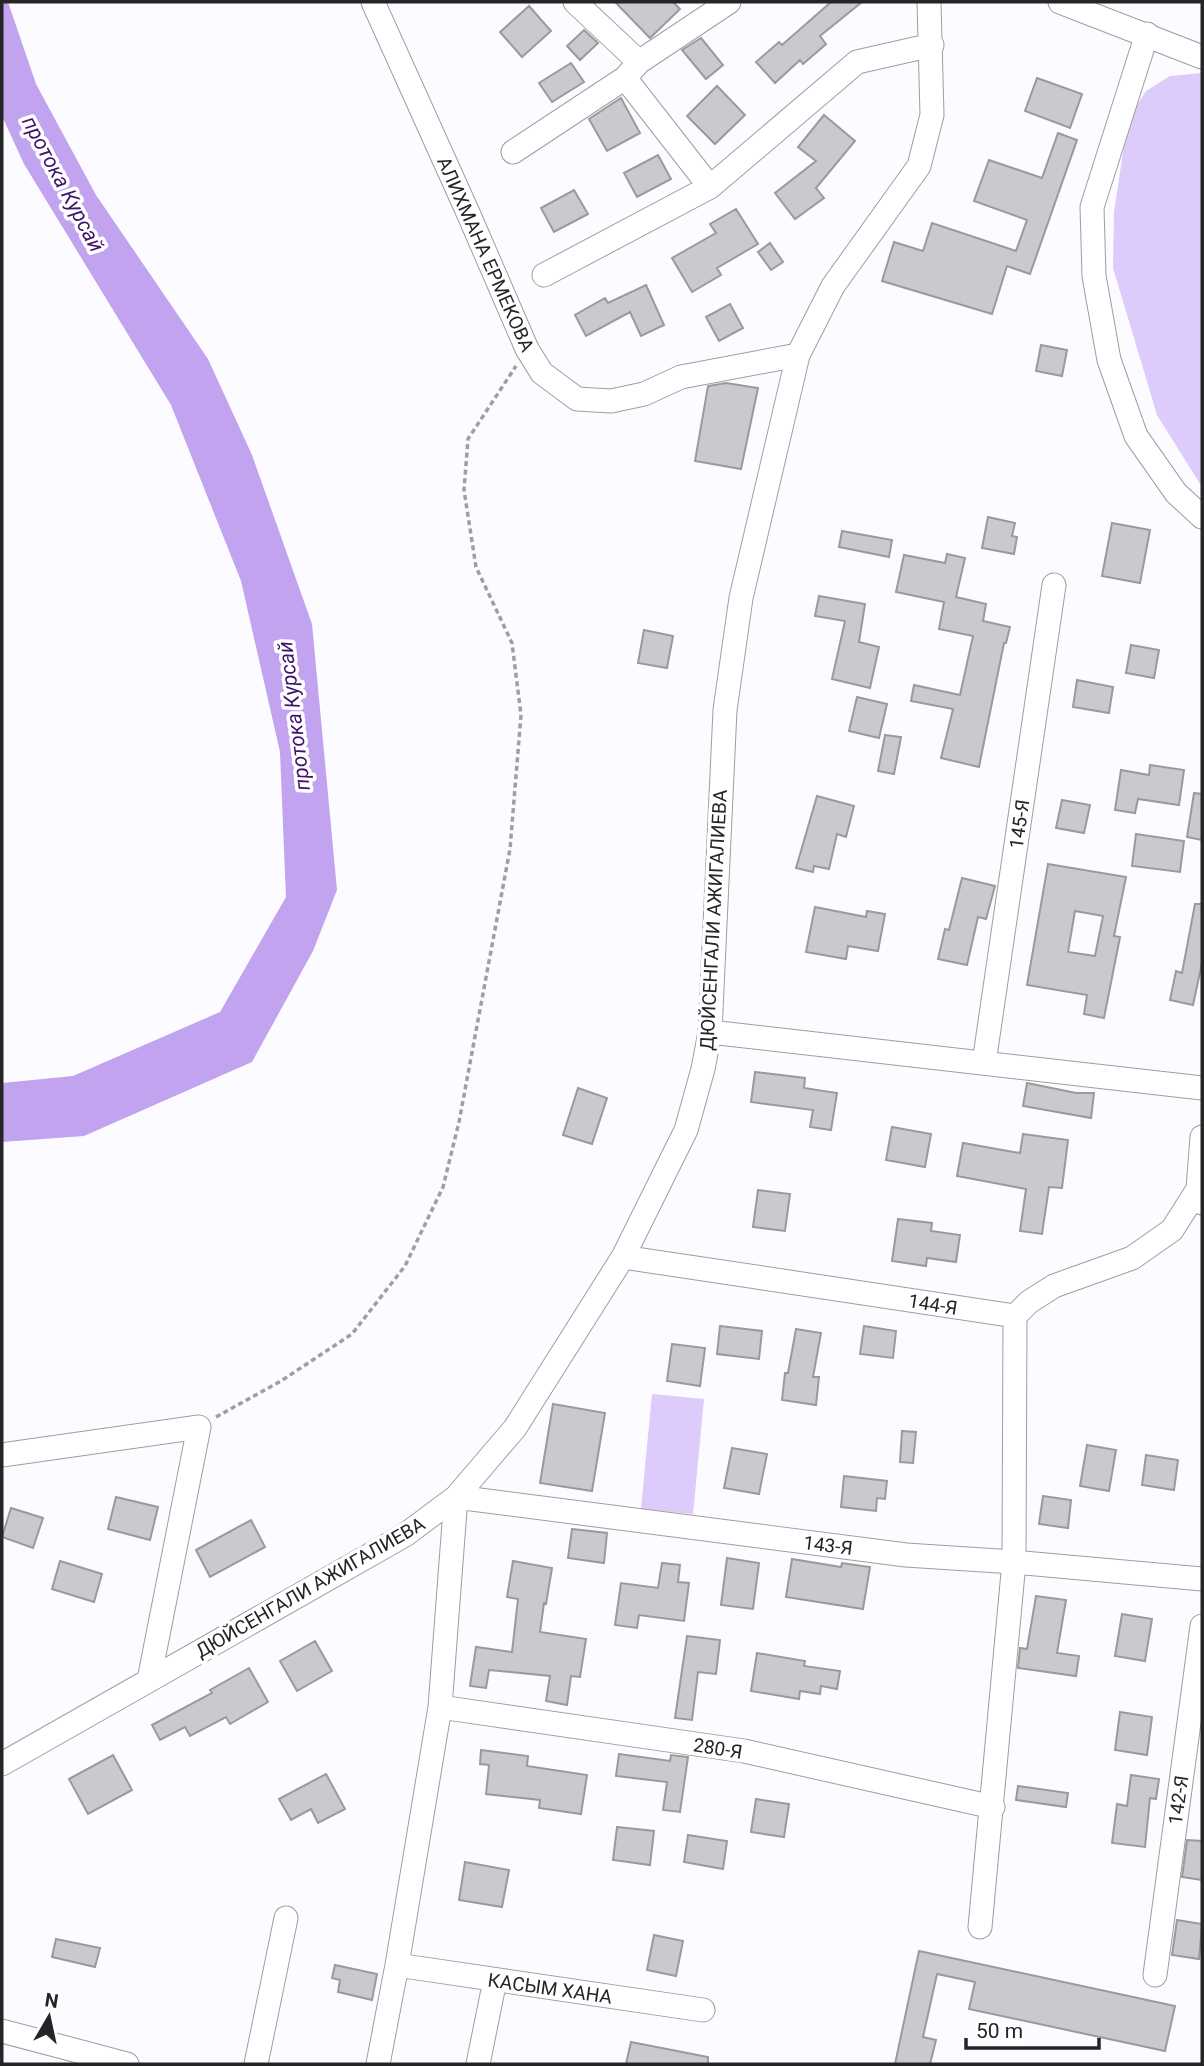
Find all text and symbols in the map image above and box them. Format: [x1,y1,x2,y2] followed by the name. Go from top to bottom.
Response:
[17,112,109,256] water label: протока Курсай
[432,153,539,356] street label: АЛИХМАНА ЕРМЕКОВА
[273,640,315,792] water label: протока Курсай
[695,788,732,1051] street label: ДЮЙСЕНГАЛИ АЖИГАЛИЕВА
[1005,798,1034,850] street label: 145-Я
[907,1289,959,1320] street label: 144-Я
[191,1512,430,1663] street label: ДЮЙСЕНГАЛИ АЖИГАЛИЕВА
[802,1531,854,1560] street label: 143-Я
[692,1733,744,1764] street label: 280-Я
[1164,1774,1193,1826] street label: 142-Я
[486,1968,614,2009] street label: КАСЫМ ХАНА
[14,1982,84,2052] north arrow
[43,1988,60,2013] text: N
[966,2007,1099,2050] scale bar
[976,2019,1023,2043] text: 50 m

